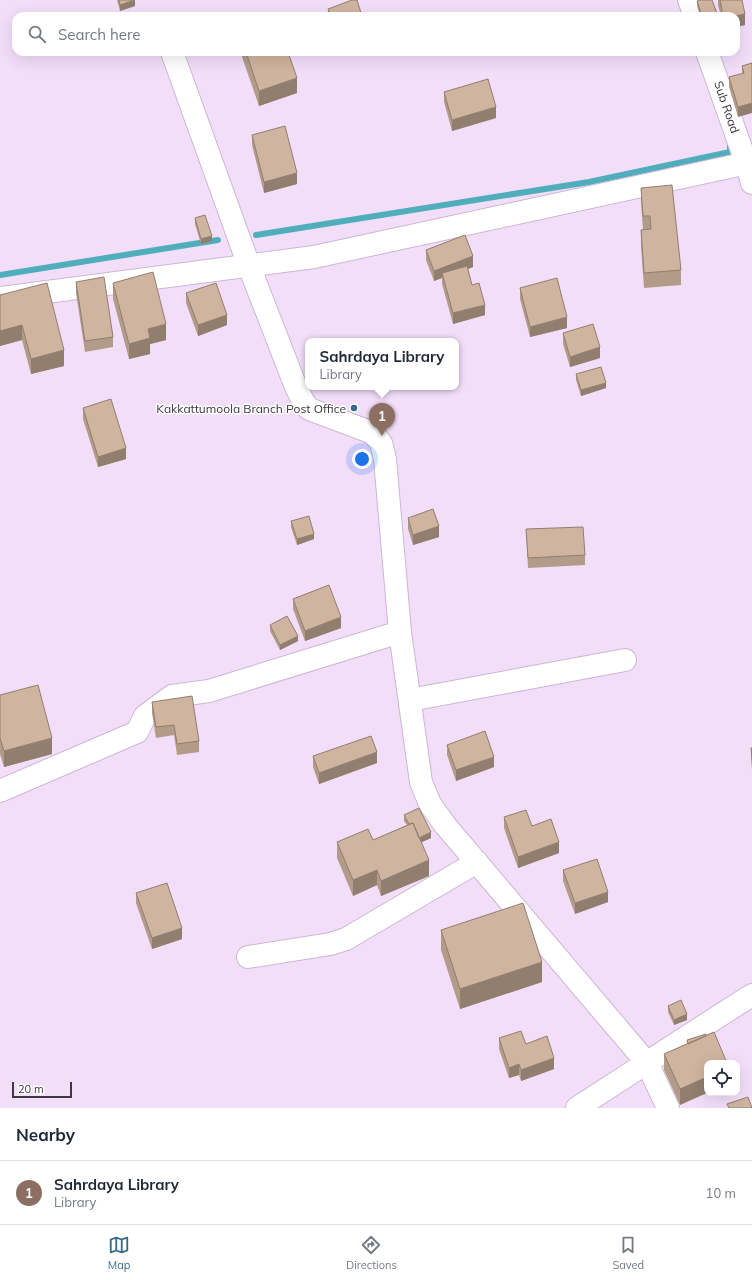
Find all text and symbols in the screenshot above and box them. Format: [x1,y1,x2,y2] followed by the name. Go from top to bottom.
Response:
[12,12,740,56] search box
[26,23,48,45] icon: search
[58,25,140,44] text: Search here
[711,79,743,135] street label: Sub Road
[305,338,459,390] popup
[320,347,444,366] text: Sahrdaya Library
[320,366,362,382] text: Library
[156,401,346,416] place label: Kakkattumoola Branch Post Office
[349,403,359,413] marker: Kakkattumoola Branch Post Office
[369,403,395,436] pin: 1
[352,449,372,469] your location
[704,1060,740,1096] map controls
[704,1060,740,1096] button: locate
[12,1080,72,1099] scale bar
[18,1082,44,1096] text: 20 m
[16,1124,75,1145] text: Nearby
[54,1175,179,1194] text: Sahrdaya Library
[25,1185,33,1201] text: 1
[706,1185,736,1201] text: 10 m
[54,1194,96,1210] text: Library
[108,1234,130,1272] tab: Map
[346,1234,397,1272] tab: Directions
[612,1234,644,1272] tab: Saved

